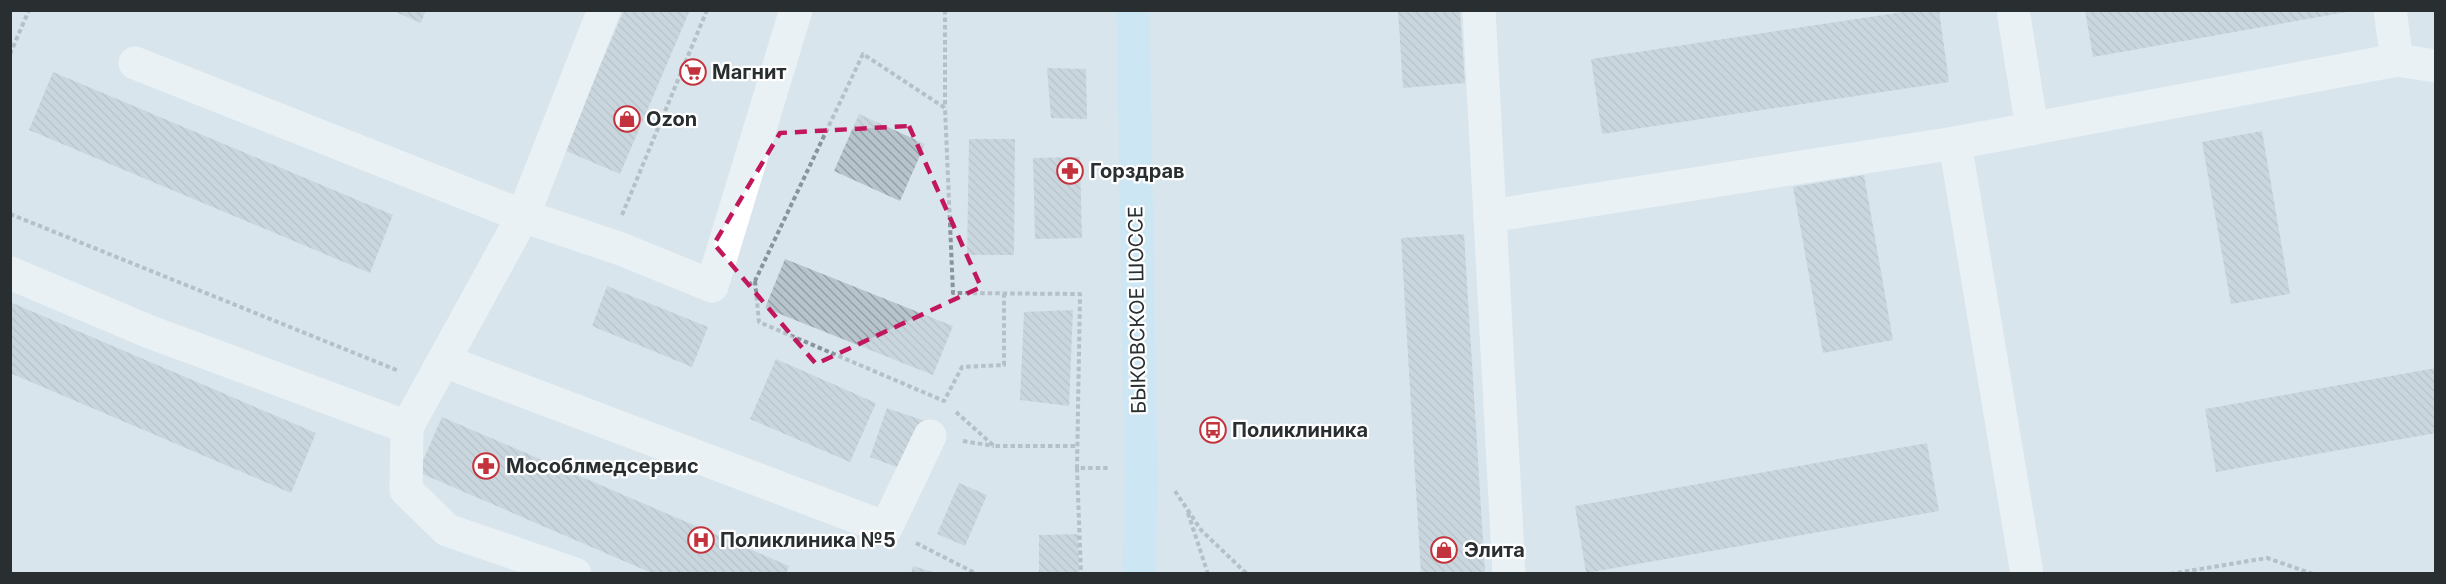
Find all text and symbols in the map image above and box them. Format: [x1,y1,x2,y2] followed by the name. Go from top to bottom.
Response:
[678,57,708,87] supermarket icon: Магнит
[712,60,787,84] place label: Магнит
[612,104,642,134] shop icon: Ozon
[646,107,697,131] place label: Ozon
[1055,156,1085,186] pharmacy icon: Горздрав
[1090,159,1185,183] place label: Горздрав
[1123,206,1151,414] street label: БЫКОВСКОЕ ШОССЕ
[1198,415,1228,445] bus stop icon: Поликлиника
[1232,418,1368,442] place label: Поликлиника
[471,451,501,481] pharmacy icon: Мособлмедсервис
[506,454,699,478] place label: Мособлмедсервис
[686,525,716,555] hospital icon: Поликлиника №5
[720,528,896,552] place label: Поликлиника №5
[1429,535,1459,565] shop icon: Элита
[1464,538,1525,562] place label: Элита

